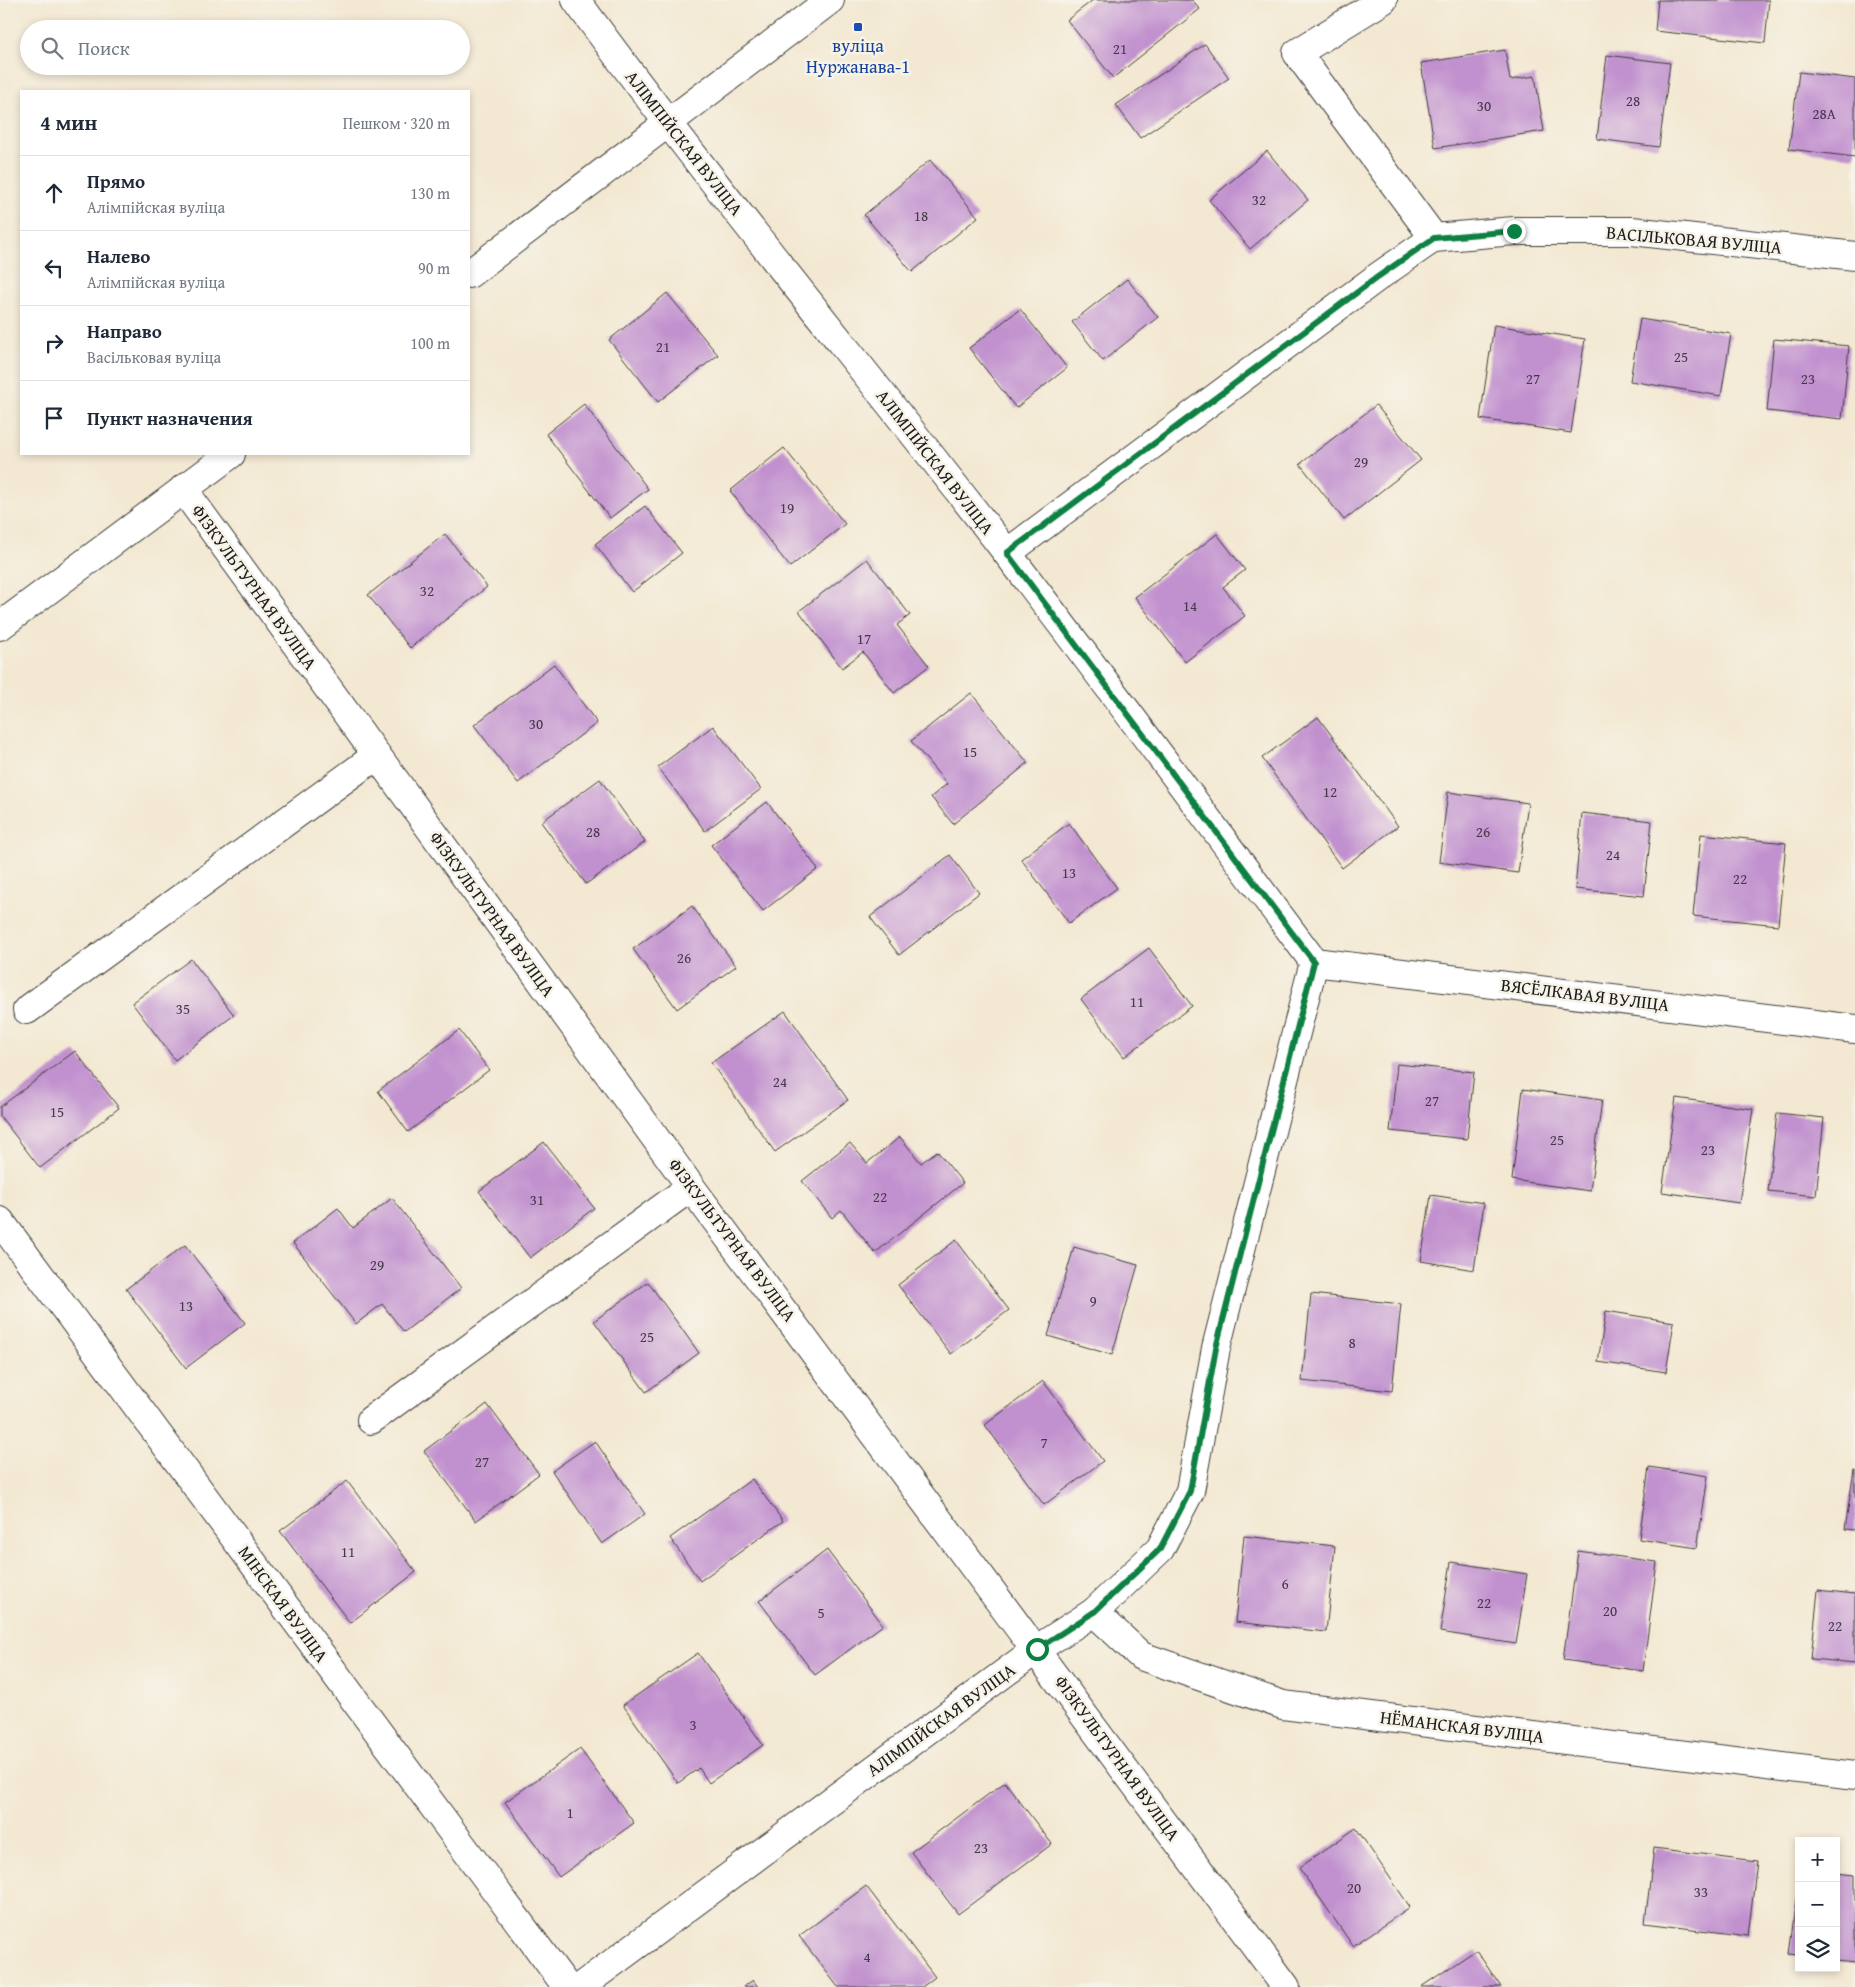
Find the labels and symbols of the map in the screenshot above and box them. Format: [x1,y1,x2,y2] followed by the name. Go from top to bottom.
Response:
[852,21,864,33] marker: вуліца Нуржанава-1
[806,32,910,80] place label: вуліца Нуржанава-1
[1113,38,1127,59] house number: 21
[619,64,750,221] street label: АЛІМПІЙСКАЯ ВУЛІЦА
[1626,90,1640,111] house number: 28
[1477,95,1491,116] house number: 30
[1812,103,1836,124] house number: 28А
[1252,189,1266,210] house number: 32
[914,205,928,226] house number: 18
[1605,218,1783,261] street label: ВАСІЛЬКОВАЯ ВУЛІЦА
[1503,220,1526,243] route end
[656,336,670,357] house number: 21
[1674,346,1688,367] house number: 25
[1526,368,1540,389] house number: 27
[1801,368,1815,389] house number: 23
[870,383,1001,540] street label: АЛІМПІЙСКАЯ ВУЛІЦА
[1354,451,1368,472] house number: 29
[780,497,794,518] house number: 19
[185,498,324,675] street label: ФІЗКУЛЬТУРНАЯ ВУЛІЦА
[420,580,434,601] house number: 32
[1183,595,1197,616] house number: 14
[857,628,871,649] house number: 17
[529,713,543,734] house number: 30
[963,741,977,762] house number: 15
[1323,781,1337,802] house number: 12
[586,821,600,842] house number: 28
[1476,821,1490,842] house number: 26
[423,825,562,1002] street label: ФІЗКУЛЬТУРНАЯ ВУЛІЦА
[1606,844,1620,865] house number: 24
[1062,862,1076,883] house number: 13
[1733,868,1747,889] house number: 22
[677,947,691,968] house number: 26
[1499,971,1671,1018] street label: ВЯСЁЛКАВАЯ ВУЛІЦА
[1130,991,1144,1012] house number: 11
[176,998,190,1019] house number: 35
[773,1071,787,1092] house number: 24
[1425,1090,1439,1111] house number: 27
[50,1101,64,1122] house number: 15
[1550,1129,1564,1150] house number: 25
[1701,1139,1715,1160] house number: 23
[662,1152,803,1327] street label: ФІЗКУЛЬТУРНАЯ ВУЛІЦА
[873,1186,887,1207] house number: 22
[530,1189,544,1210] house number: 31
[370,1254,384,1275] house number: 29
[1089,1290,1097,1311] house number: 9
[179,1295,193,1316] house number: 13
[640,1326,654,1347] house number: 25
[1348,1332,1356,1353] house number: 8
[1040,1432,1048,1453] house number: 7
[475,1451,489,1472] house number: 27
[232,1540,335,1668] street label: МІНСКАЯ ВУЛІЦА
[341,1541,355,1562] house number: 11
[1281,1573,1289,1594] house number: 6
[1477,1592,1491,1613] house number: 22
[1603,1600,1617,1621] house number: 20
[817,1602,825,1623] house number: 5
[1828,1615,1842,1636] house number: 22
[1026,1638,1049,1661] route start
[861,1656,1021,1783] street label: АЛІМПІЙСКАЯ ВУЛІЦА
[1048,1669,1187,1846] street label: ФІЗКУЛЬТУРНАЯ ВУЛІЦА
[1379,1703,1546,1750] street label: НЁМАНСКАЯ ВУЛІЦА
[689,1714,697,1735] house number: 3
[566,1802,574,1823] house number: 1
[974,1837,988,1858] house number: 23
[1347,1877,1361,1898] house number: 20
[1694,1881,1708,1902] house number: 33
[863,1946,871,1967] house number: 4

